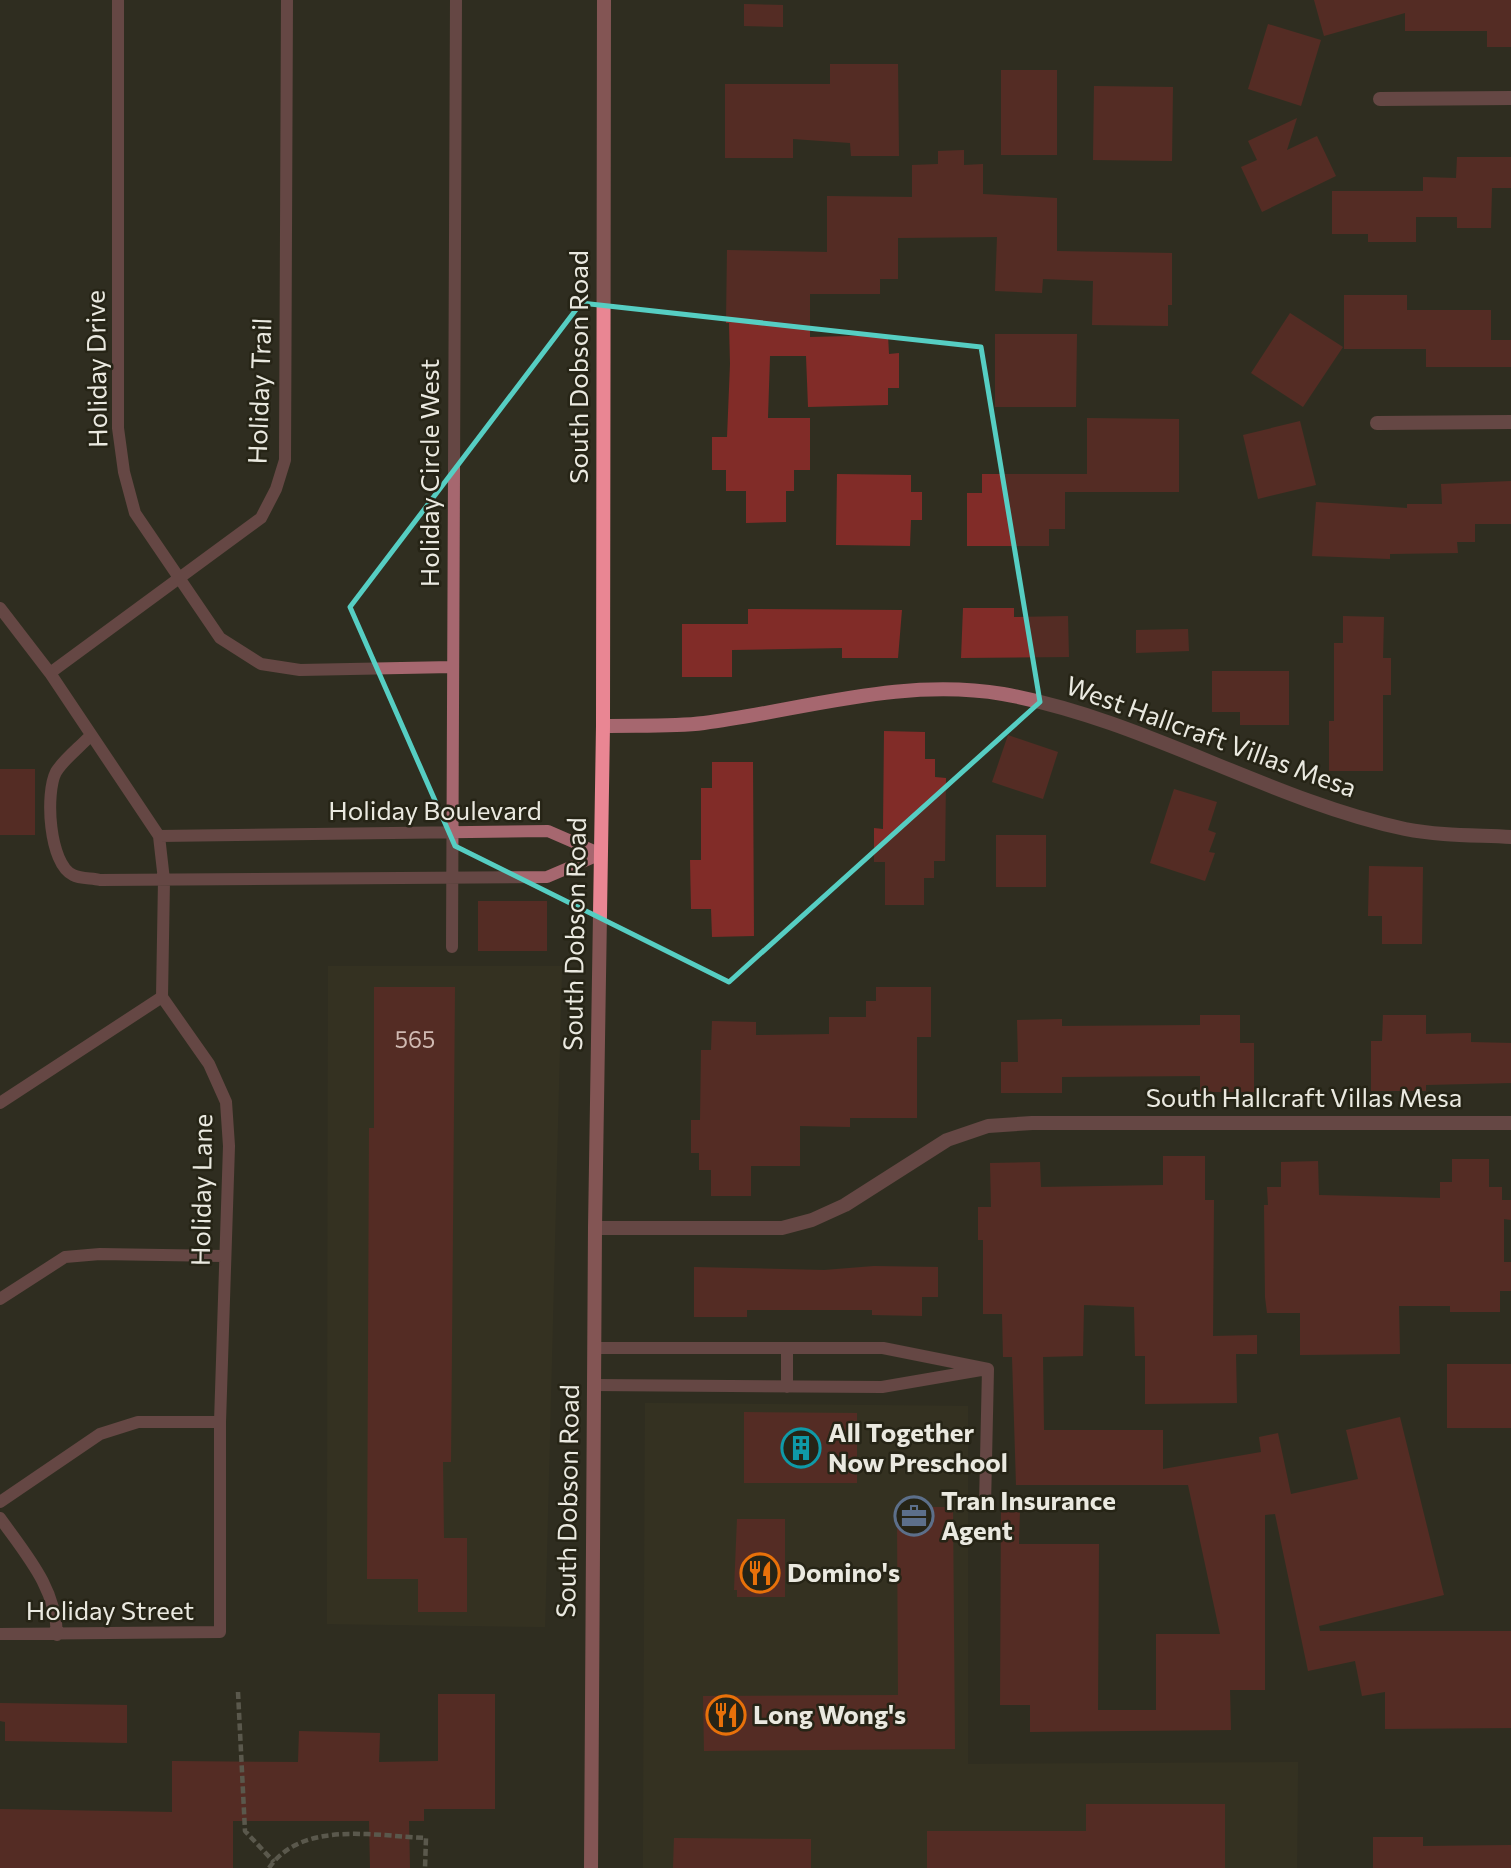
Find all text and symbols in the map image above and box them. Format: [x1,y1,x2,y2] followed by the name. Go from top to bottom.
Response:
[562,250,593,484] street label: South Dobson Road
[79,290,112,448] street label: Holiday Drive
[240,317,277,465] street label: Holiday Trail
[413,359,444,587] street label: Holiday Circle West
[1062,669,1361,803] street label: West Hallcraft Villas Mesa
[328,794,542,825] street label: Holiday Boulevard
[556,817,591,1051] street label: South Dobson Road
[395,1025,435,1053] house number: 565
[1146,1081,1462,1112] street label: South Hallcraft Villas Mesa
[184,1114,217,1266] street label: Holiday Lane
[549,1384,584,1618] street label: South Dobson Road
[828,1416,1008,1477] place label: All Together Now Preschool
[780,1427,822,1469] building icon: All Together Now Preschool
[941,1484,1116,1545] place label: Tran Insurance Agent
[893,1495,935,1537] office icon: Tran Insurance Agent
[739,1552,781,1594] restaurant icon: Domino's
[787,1556,900,1587] place label: Domino's
[26,1594,194,1625] street label: Holiday Street
[705,1694,747,1736] restaurant icon: Long Wong's
[753,1698,906,1729] place label: Long Wong's

